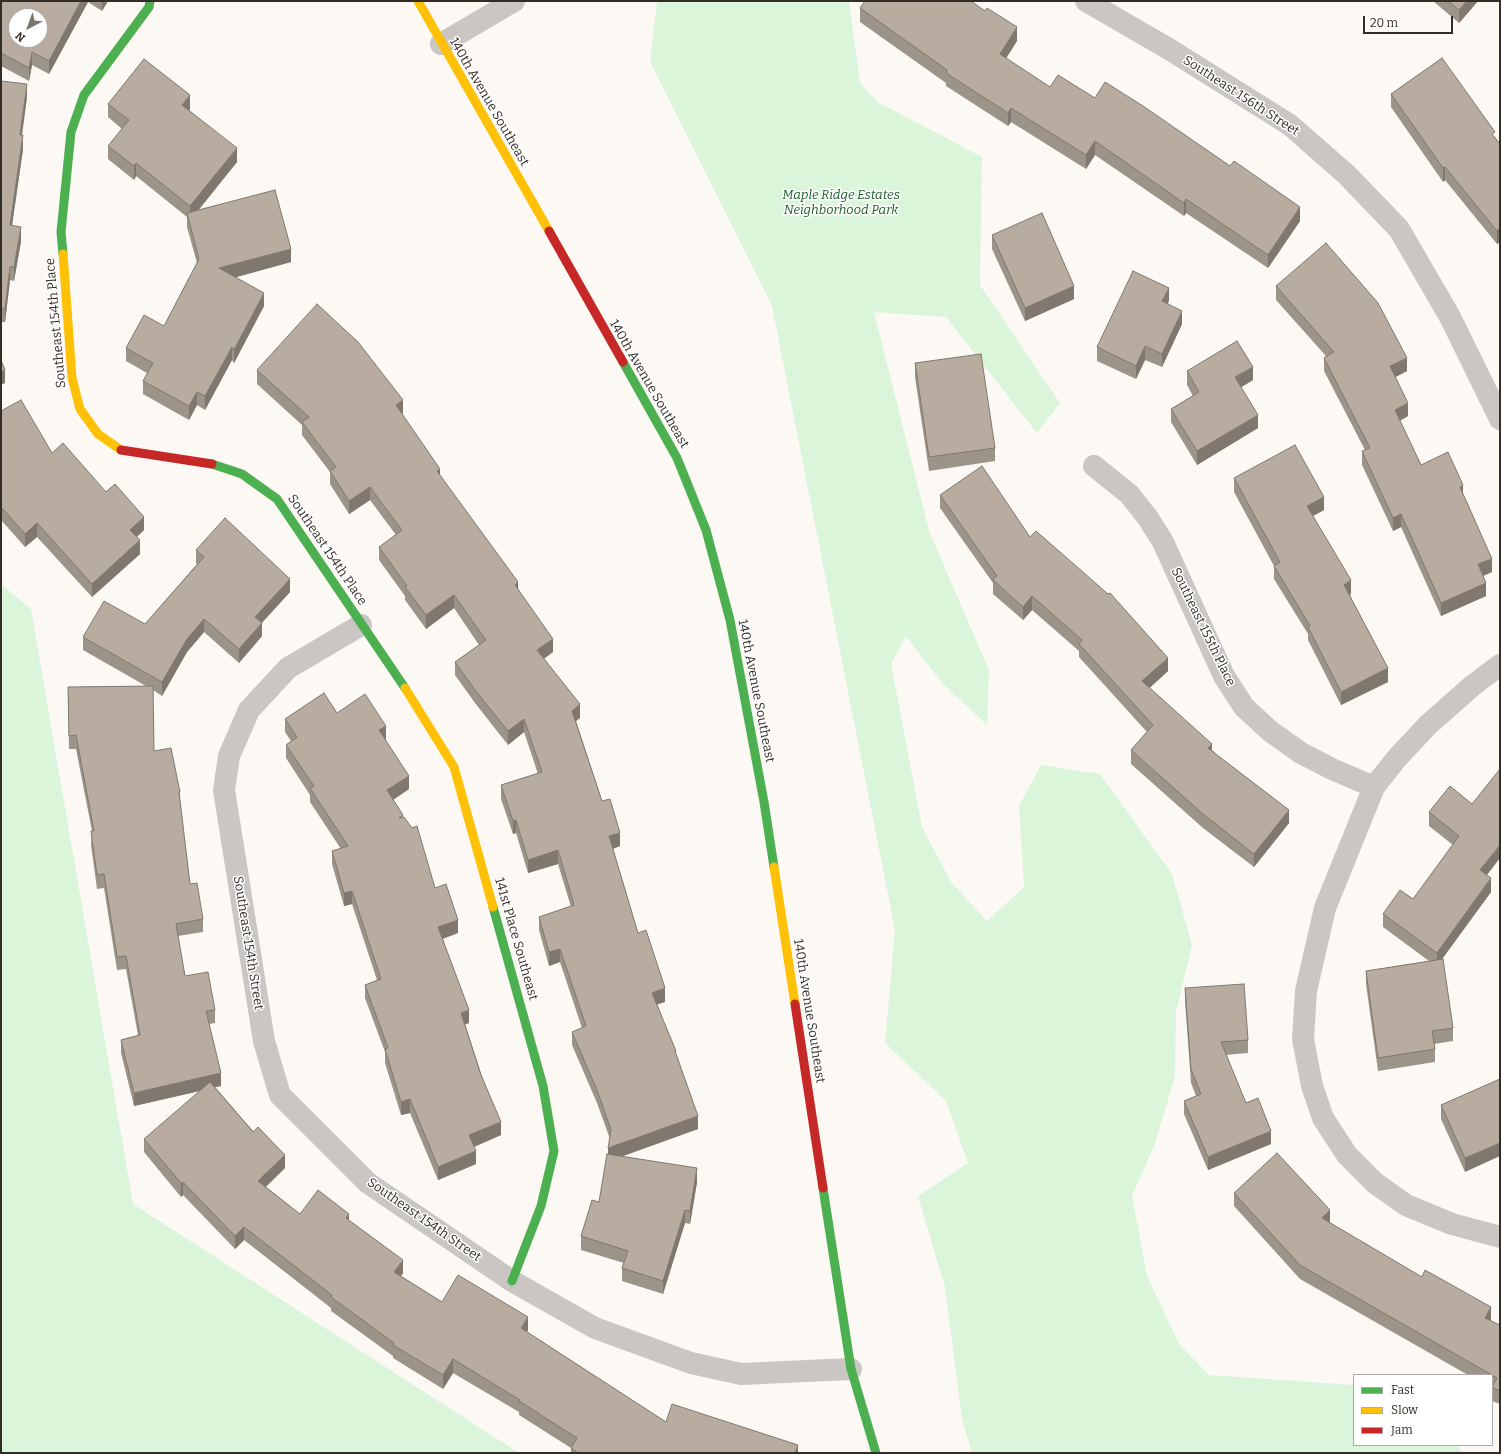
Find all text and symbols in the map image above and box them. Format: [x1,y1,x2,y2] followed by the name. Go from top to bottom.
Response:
[8,8,48,48] north arrow
[1365,8,1455,34] scale bar
[1370,16,1398,30] text: 20 m
[13,29,28,44] text: N
[446,35,532,169] street label: 140th Avenue Southeast
[1180,53,1302,139] street label: Southeast 156th Street
[782,187,900,218] park label: Maple Ridge Estates Neighborhood Park
[43,257,69,389] street label: Southeast 154th Place
[606,317,692,451] street label: 140th Avenue Southeast
[284,492,370,608] street label: Southeast 154th Place
[1168,565,1238,689] street label: Southeast 155th Place
[734,618,778,764] street label: 140th Avenue Southeast
[230,875,266,1011] street label: Southeast 154th Street
[491,876,541,1002] street label: 141st Place Southeast
[790,938,828,1084] street label: 140th Avenue Southeast
[364,1175,484,1265] street label: Southeast 154th Street
[1353,1374,1493,1446] legend
[1391,1383,1414,1397] text: Fast
[1391,1403,1418,1417] text: Slow
[1391,1423,1413,1437] text: Jam

